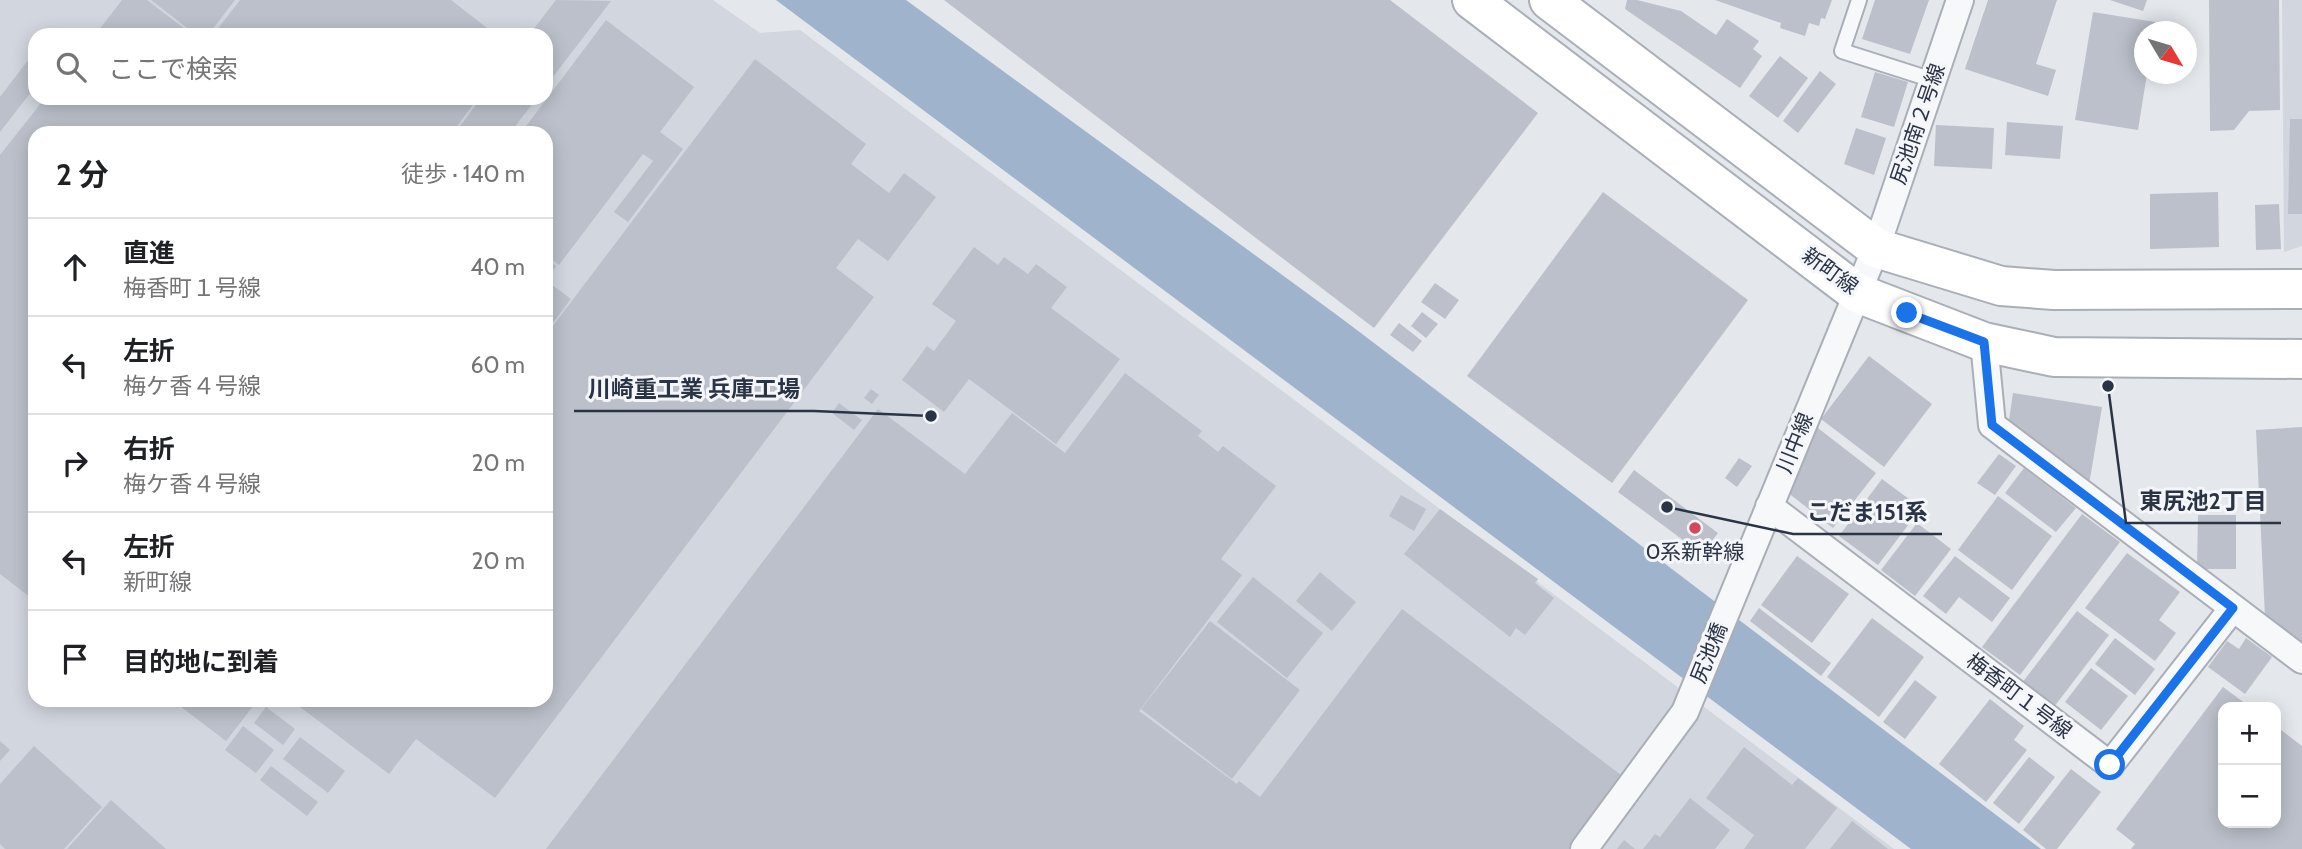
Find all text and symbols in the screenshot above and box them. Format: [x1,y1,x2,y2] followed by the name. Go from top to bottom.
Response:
[2134,21,2197,84] north arrow
[28,28,553,105] search box
[52,48,90,86] icon: search
[108,53,238,85] text: ここで検索
[1885,60,1950,187] street label: 尻池南２号線
[56,156,109,193] text: 2 分
[401,160,525,188] text: 徒歩 · 140 m
[123,237,175,269] text: 直進
[1797,242,1863,299] street label: 新町線
[56,248,94,286] icon: ahead
[470,253,525,281] text: 40 m
[123,274,261,302] text: 梅香町１号線
[1891,297,1922,328] route end
[123,335,175,367] text: 左折
[56,346,94,384] icon: left
[471,351,525,379] text: 60 m
[574,367,814,411] callout: 川崎重工業 兵庫工場
[123,372,261,400] text: 梅ケ香４号線
[588,375,800,403] text: 川崎重工業 兵庫工場
[1771,409,1818,477] street label: 川中線
[123,433,175,465] text: 右折
[56,444,94,482] icon: right
[472,449,525,477] text: 20 m
[123,470,261,498] text: 梅ケ香４号線
[2126,479,2281,523] callout: 東尻池2丁目
[2139,487,2267,515] text: 東尻池2丁目
[1793,490,1942,534] callout: こだま151系
[1807,498,1927,526] text: こだま151系
[1687,520,1703,536] marker: 0系新幹線
[123,531,175,563] text: 左折
[1646,539,1744,564] place label: 0系新幹線
[56,542,94,580] icon: left
[472,547,525,575] text: 20 m
[123,568,192,596] text: 新町線
[1685,619,1732,687] street label: 尻池橋
[56,640,94,678] icon: arrive
[123,646,279,678] text: 目的地に到着
[1961,648,2077,743] street label: 梅香町１号線
[2218,702,2281,828] map controls
[2218,702,2281,765] button: +
[2094,749,2125,780] route start
[2218,765,2281,828] button: −

